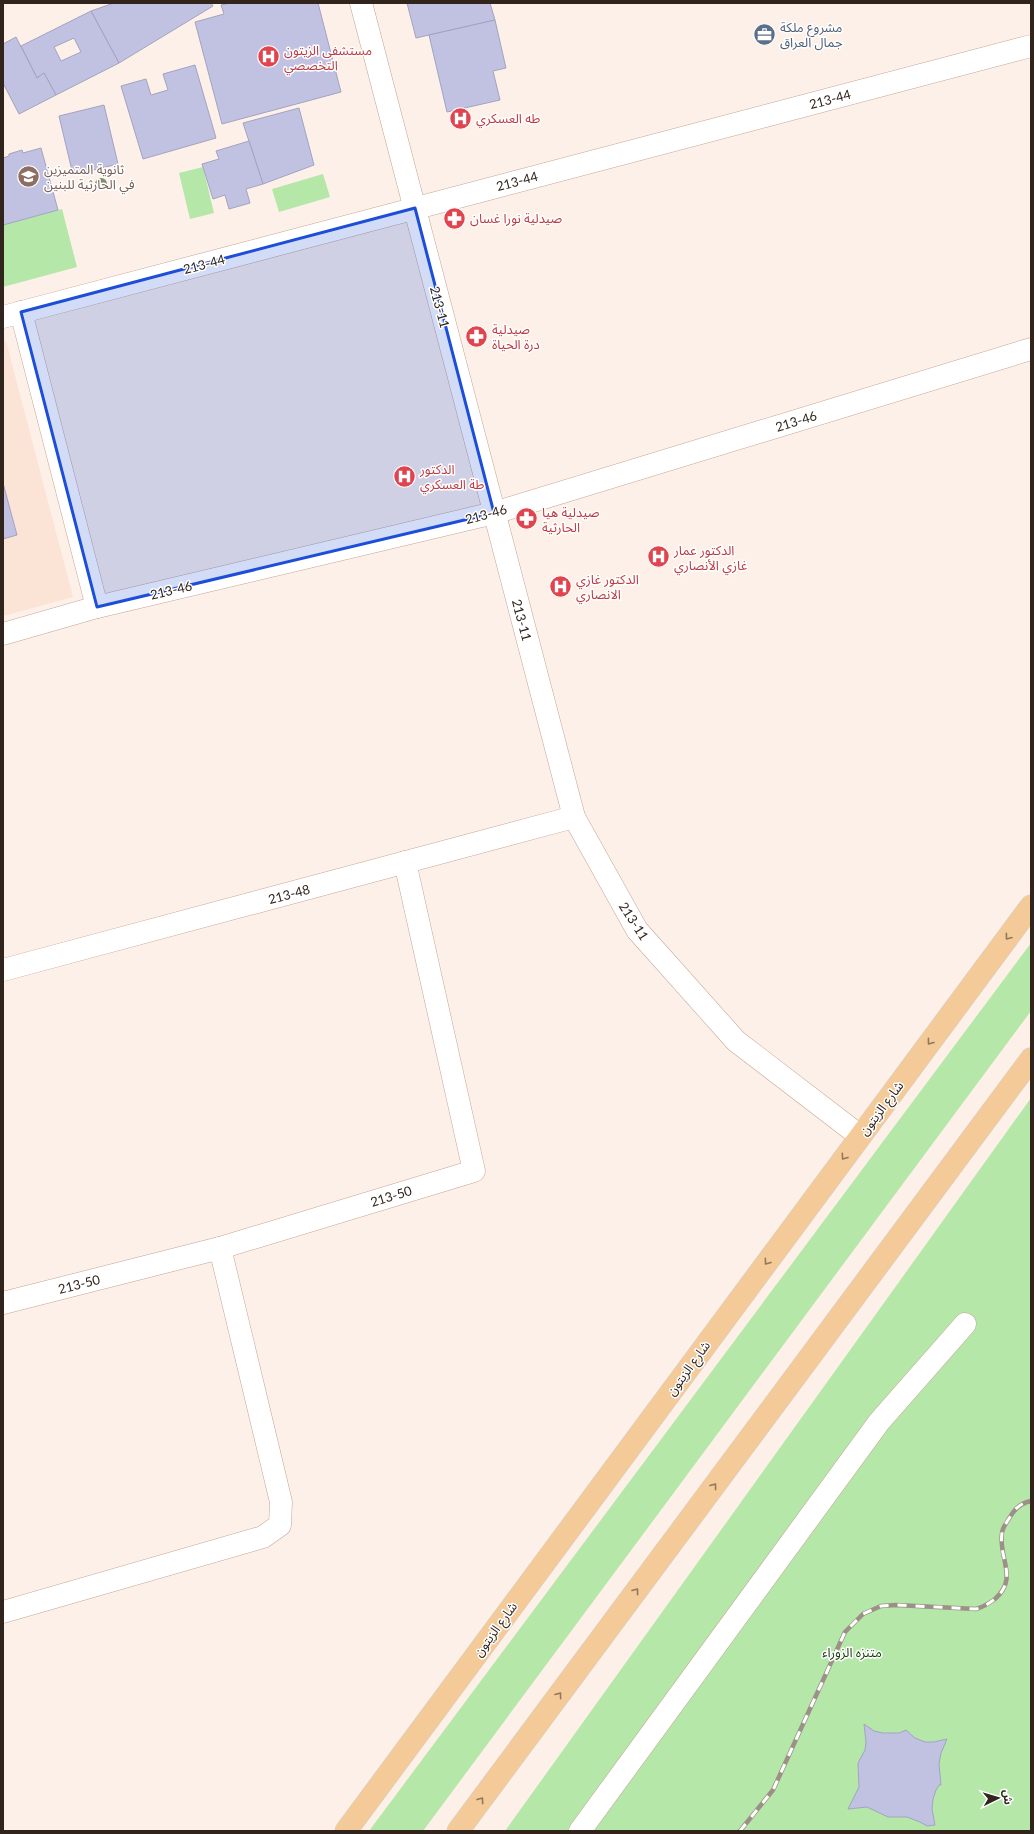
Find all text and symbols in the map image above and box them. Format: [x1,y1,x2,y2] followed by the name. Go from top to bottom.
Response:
[780,19,843,51] place label: مشروع ملكة جمال العراق
[752,21,778,47] office icon: مشروع ملكة جمال العراق
[284,42,372,76] place label: مستشفى الزيتون التخصصي
[255,44,281,70] hospital icon: مستشفى الزيتون التخصصي
[807,86,853,112] street label: 213-44
[448,105,474,131] hospital icon: طه العسكري
[476,110,541,129] place label: طه العسكري
[44,161,135,195] place label: ثانوية المتميزين في الحارثية للبنين
[16,163,42,189] school or university icon: ثانوية المتميزين في الحارثية للبنين
[494,168,540,194] street label: 213-44
[442,205,468,231] pharmacy icon: صيدلية نورا غسان
[470,210,562,227] place label: صيدلية نورا غسان
[181,251,227,277] street label: 213-44
[427,284,453,330] street label: 213-11
[492,321,540,352] place label: صيدلية درة الحياة
[464,323,490,349] pharmacy icon: صيدلية درة الحياة
[773,407,819,435] street label: 213-46
[419,461,485,495] place label: الدكتور طة العسكري
[392,463,418,489] hospital icon: الدكتور طة العسكري
[463,501,509,527] street label: 213-46
[542,504,600,535] place label: صيدلية هيا الحارثية
[514,506,540,532] pharmacy icon: صيدلية هيا الحارثية
[673,542,748,576] place label: الدكتور عمار غازي الأنصاري
[645,544,671,570] hospital icon: الدكتور عمار غازي الأنصاري
[576,571,639,605] place label: الدكتور غازي الانصاري
[547,573,573,599] hospital icon: الدكتور غازي الانصاري
[148,577,194,603] street label: 213-46
[509,597,535,643] street label: 213-11
[266,881,312,907] street label: 213-48
[616,899,652,943] street label: 213-11
[1006,933,1013,940] one-way arrow
[928,1037,935,1044] one-way arrow
[855,1078,909,1140] street label: شارع الزيتون
[841,1153,849,1160] one-way arrow
[368,1182,414,1210] street label: 213-50
[765,1257,772,1264] one-way arrow
[56,1271,102,1297] street label: 213-50
[663,1338,716,1400] street label: شارع الزيتون
[709,1484,716,1491] one-way arrow
[631,1588,638,1595] one-way arrow
[470,1599,523,1661] street label: شارع الزيتون
[822,1644,882,1660] park label: متنزه الزوراء
[554,1692,562,1699] one-way arrow
[978,1778,1018,1818] north arrow
[1000,1789,1016,1805] text: ش
[477,1797,484,1804] one-way arrow

